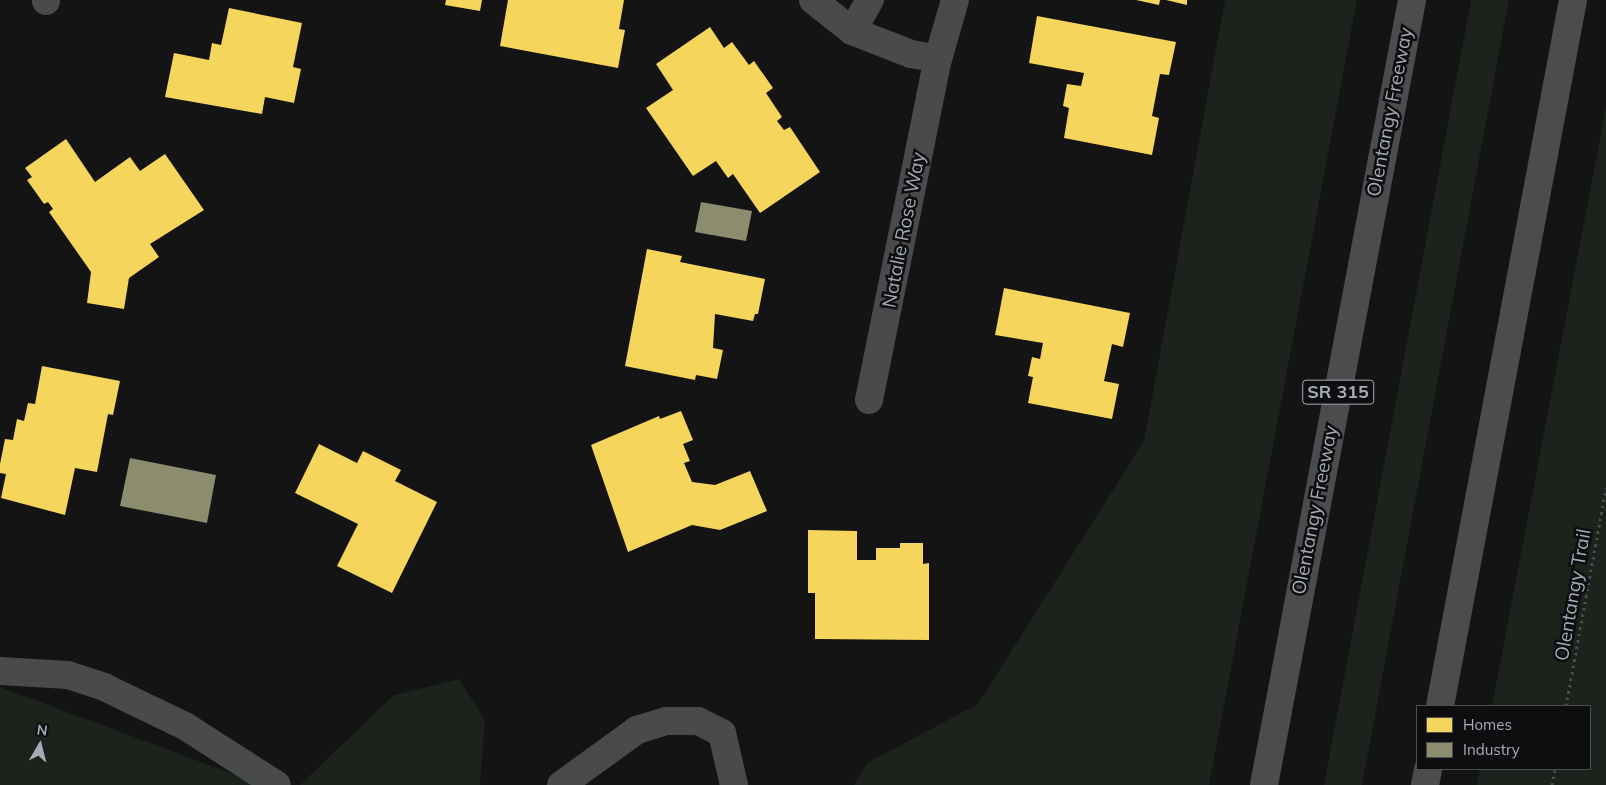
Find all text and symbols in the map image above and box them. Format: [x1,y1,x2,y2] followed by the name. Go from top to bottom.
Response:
[1362,25,1418,199] street label: Olentangy Freeway
[878,150,930,310] street label: Natalie Rose Way
[1302,377,1374,408] road number: SR 315
[1287,423,1343,597] street label: Olentangy Freeway
[1550,527,1596,663] street label: Olentangy Trail
[1416,705,1591,770] legend
[1463,715,1512,734] text: Homes
[15,720,65,770] north arrow
[36,720,49,740] text: N
[1463,740,1520,759] text: Industry

